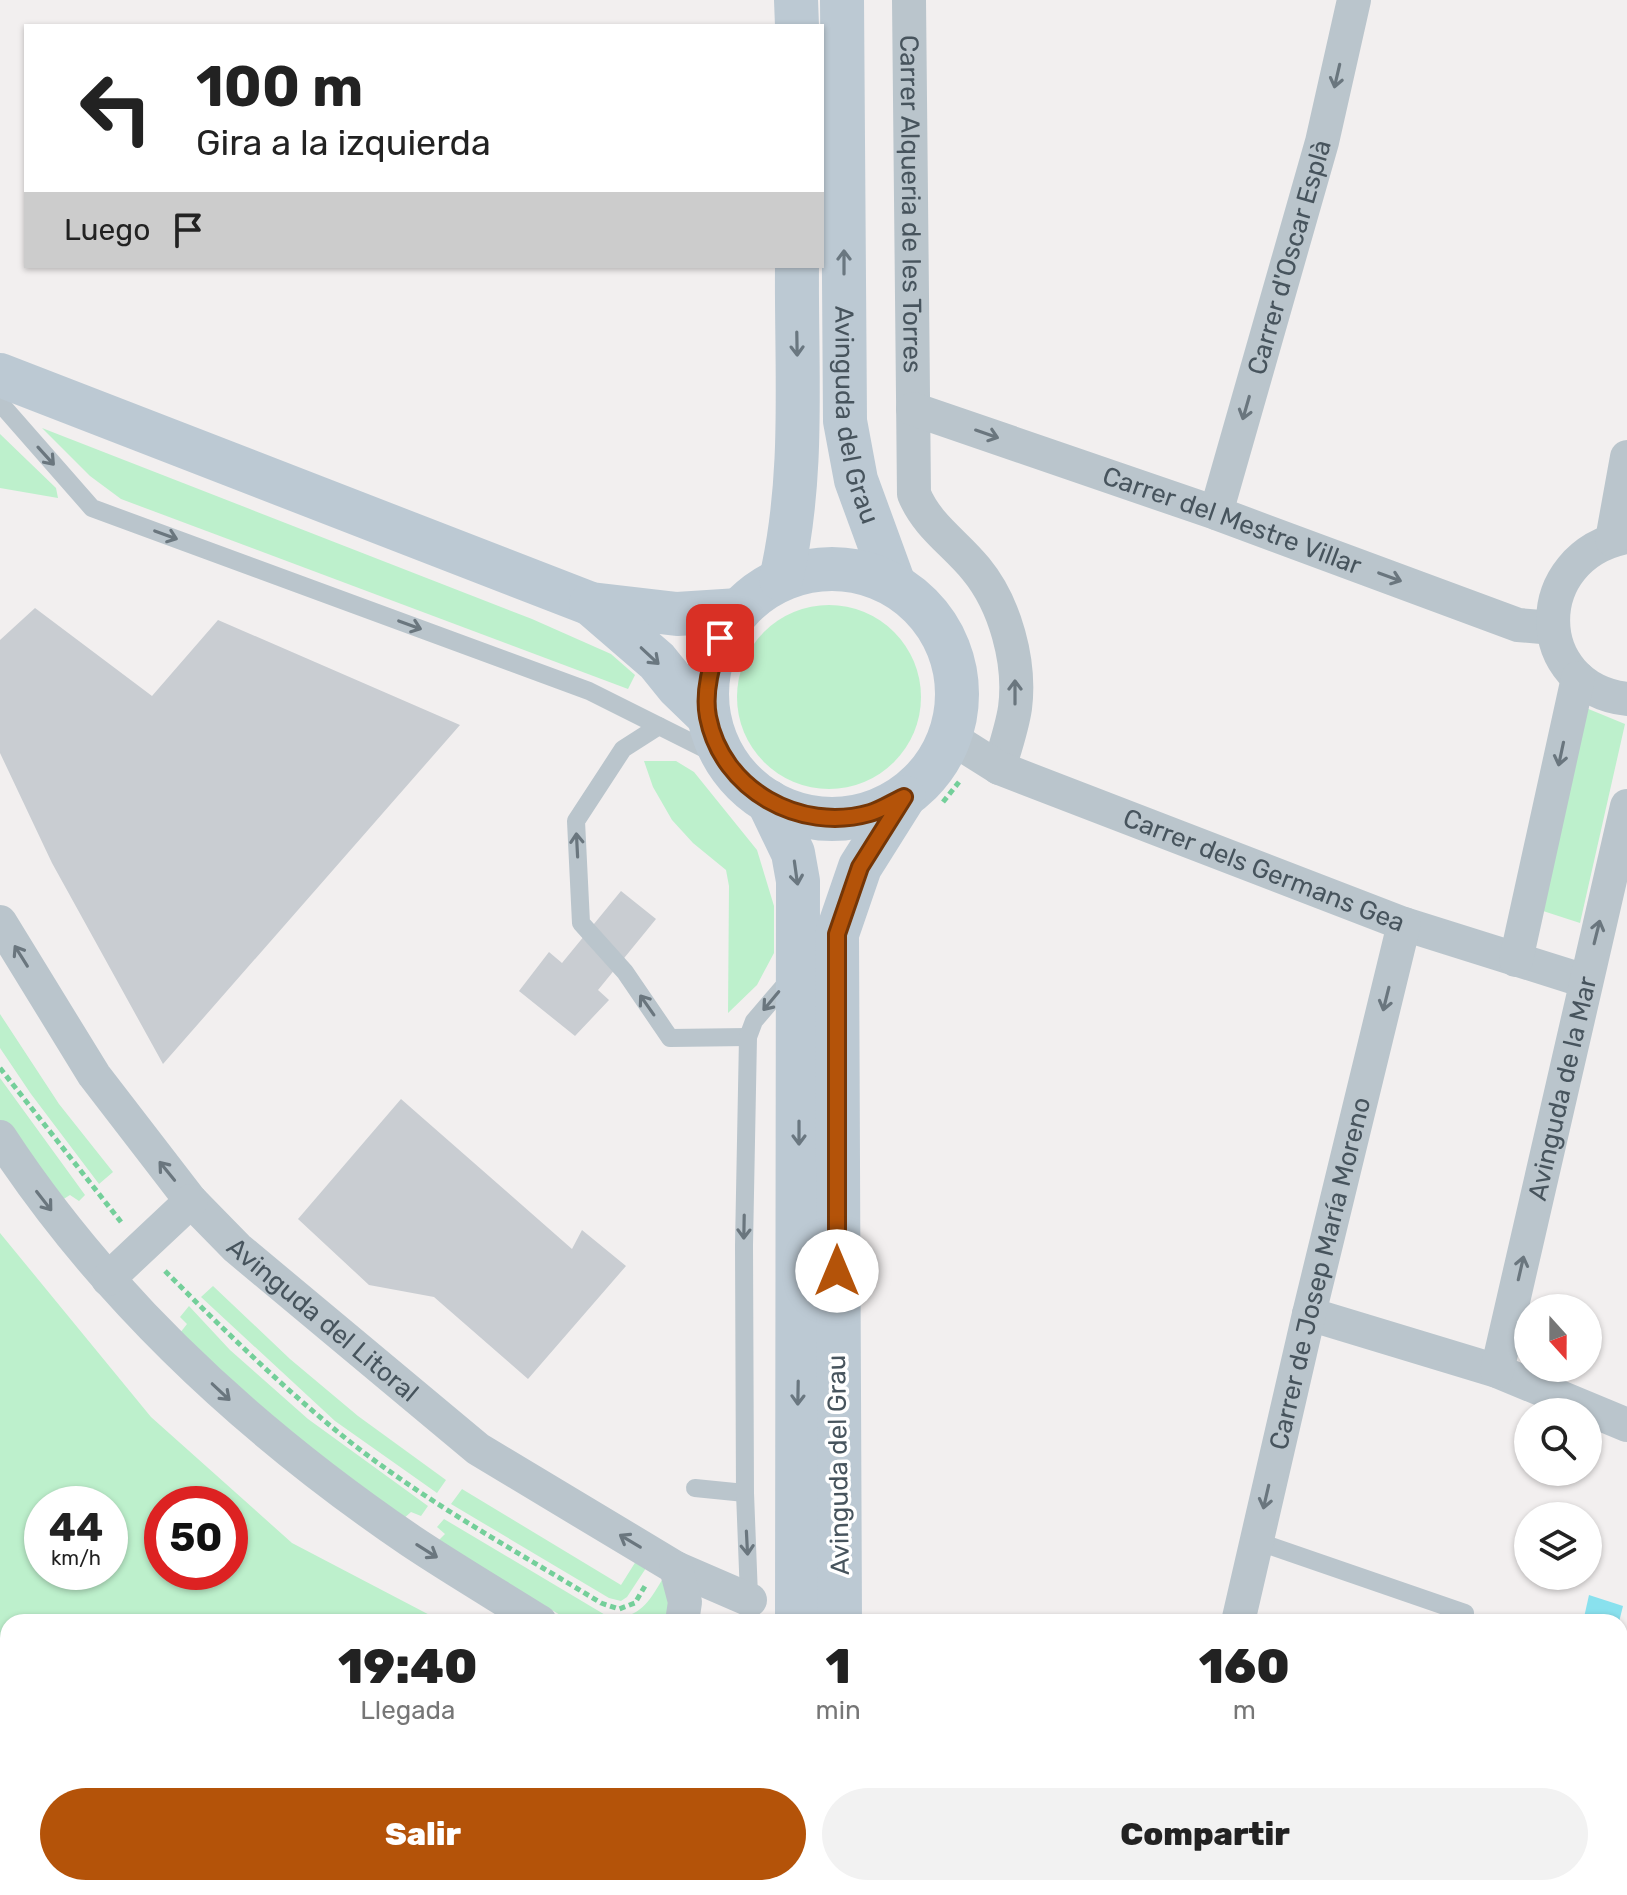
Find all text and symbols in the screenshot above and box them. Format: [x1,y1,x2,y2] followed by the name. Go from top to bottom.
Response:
[893,35,928,373] street label: Carrer Alqueria de les Torres
[196,54,363,120] text: 100 m
[64,56,168,160] icon: left
[1329,63,1344,88] one-way arrow
[196,121,491,164] text: Gira a la izquierda
[1241,136,1338,379] street label: Carrer d'Oscar Esplà
[166,208,210,252] icon: arrive
[64,212,150,248] text: Luego
[836,249,852,276] one-way arrow
[828,306,886,528] street label: Avinguda del Grau
[789,330,805,357] one-way arrow
[1238,394,1253,420] one-way arrow
[974,428,999,443] one-way arrow
[36,446,55,466] one-way arrow
[1098,460,1366,582] street label: Carrer del Mestre Villar
[153,529,178,543] one-way arrow
[1377,571,1402,585] one-way arrow
[686,604,754,672] pin
[698,616,742,660] icon: arrive
[397,618,422,633] one-way arrow
[640,646,660,665] one-way arrow
[1007,679,1023,706] one-way arrow
[1553,741,1568,766] one-way arrow
[1119,802,1409,939] street label: Carrer dels Germans Gea
[570,832,585,859] one-way arrow
[789,860,804,885] one-way arrow
[1590,920,1605,946] one-way arrow
[13,945,29,968] one-way arrow
[1522,973,1603,1204] street label: Avinguda de la Mar
[1378,986,1393,1012] one-way arrow
[762,991,780,1011] one-way arrow
[639,995,655,1017] one-way arrow
[1263,1094,1377,1453] street label: Carrer de Josep María Moreno
[791,1119,807,1146] one-way arrow
[158,1161,176,1182] one-way arrow
[36,1190,53,1212] one-way arrow
[737,1213,752,1240] one-way arrow
[795,1229,879,1313] position arrow
[220,1231,424,1409] street label: Avinguda del Litoral
[1514,1255,1529,1281] one-way arrow
[1514,1294,1602,1382] north arrow
[1514,1294,1602,1590] map controls
[821,1354,856,1576] street label: Avinguda del Grau
[790,1379,805,1406] one-way arrow
[210,1383,230,1401] one-way arrow
[1514,1398,1602,1486] button: search
[1258,1484,1273,1509] one-way arrow
[144,1486,248,1590] speed limit sign: 50
[1514,1502,1602,1590] button: layers
[49,1504,103,1551] text: 44
[740,1529,755,1556] one-way arrow
[619,1533,642,1549] one-way arrow
[415,1542,437,1559] one-way arrow
[51,1546,101,1570] text: km/h
[338,1638,477,1695] text: 19:40
[826,1638,851,1695] text: 1
[1199,1638,1290,1695] text: 160
[360,1695,455,1726] text: Llegada
[816,1695,861,1726] text: min
[1233,1695,1256,1726] text: m
[40,1788,806,1880] button: Salir
[822,1788,1588,1880] button: Compartir

